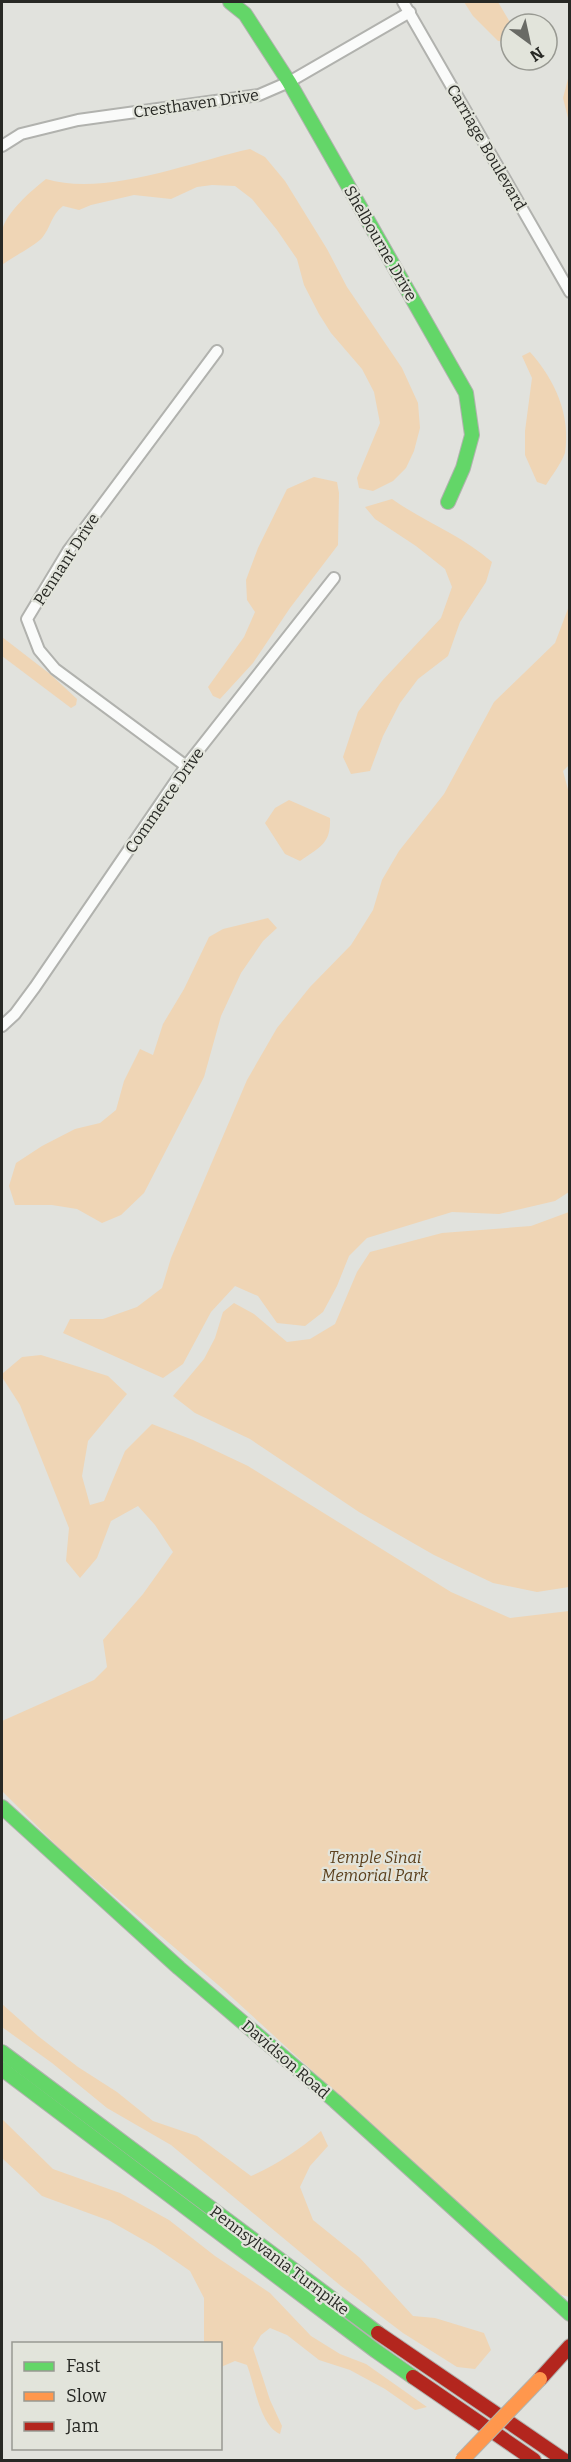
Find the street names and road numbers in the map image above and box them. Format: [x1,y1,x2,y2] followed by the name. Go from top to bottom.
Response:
[443,81,530,214] street label: Carriage Boulevard
[132,85,260,122] street label: Cresthaven Drive
[340,182,421,304] street label: Shelbourne Drive
[30,510,103,609] street label: Pennant Drive
[121,744,208,857] street label: Commerce Drive
[238,2016,334,2103] street label: Davidson Road
[206,2202,353,2319] street label: Pennsylvania Turnpike

